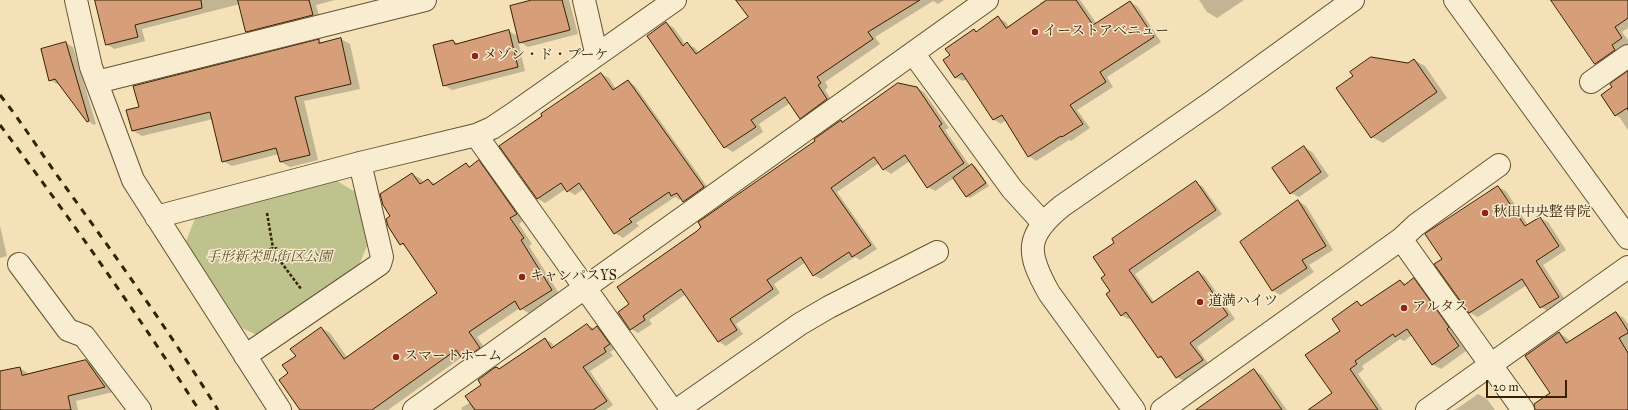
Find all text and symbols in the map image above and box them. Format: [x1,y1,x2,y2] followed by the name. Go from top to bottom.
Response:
[1043,24,1169,40] place label: イーストアベニュー
[1030,27,1040,37] marker: イーストアベニュー
[483,48,609,64] place label: メゾン・ド・ブーケ
[470,51,480,61] marker: メゾン・ド・ブーケ
[1493,205,1591,221] place label: 秋田中央整骨院
[1480,208,1490,218] marker: 秋田中央整骨院
[206,250,332,266] park label: 手形新栄町街区公園
[530,269,617,285] place label: キャンパスYS
[517,272,527,282] marker: キャンパスYS
[1208,294,1278,310] place label: 道満ハイツ
[1195,297,1205,307] marker: 道満ハイツ
[1412,300,1468,316] place label: アルタス
[1399,303,1409,313] marker: アルタス
[404,349,502,365] place label: スマートホーム
[391,352,401,362] marker: スマートホーム
[1488,372,1569,398] scale bar
[1493,380,1519,394] text: 20 m

